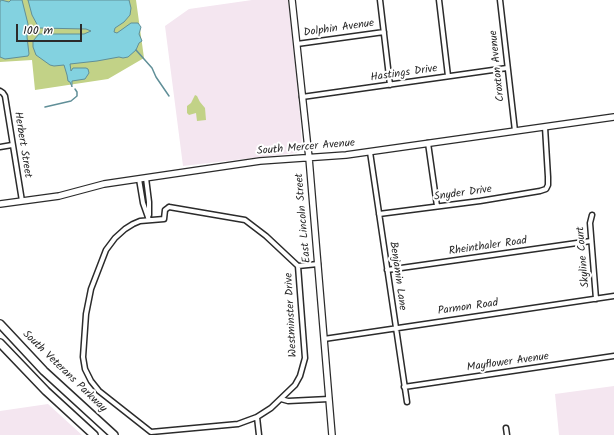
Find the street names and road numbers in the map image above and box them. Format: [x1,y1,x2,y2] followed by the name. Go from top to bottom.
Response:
[303,18,375,40] street label: Dolphin Avenue
[488,30,508,102] street label: Croxton Avenue
[370,63,438,85] street label: Hastings Drive
[10,111,34,179] street label: Herbert Street
[256,137,356,159] street label: South Mercer Avenue
[293,173,315,263] street label: East Lincoln Street
[433,183,493,205] street label: Snyder Drive
[575,226,593,288] street label: Skyline Court
[448,235,528,259] street label: Rheinthaler Road
[386,241,408,311] street label: Benjamin Lane
[283,272,301,358] street label: Westminster Drive
[437,297,499,319] street label: Parmon Road
[19,328,109,416] street label: South Veterans Parkway
[466,351,550,375] street label: Mayflower Avenue

